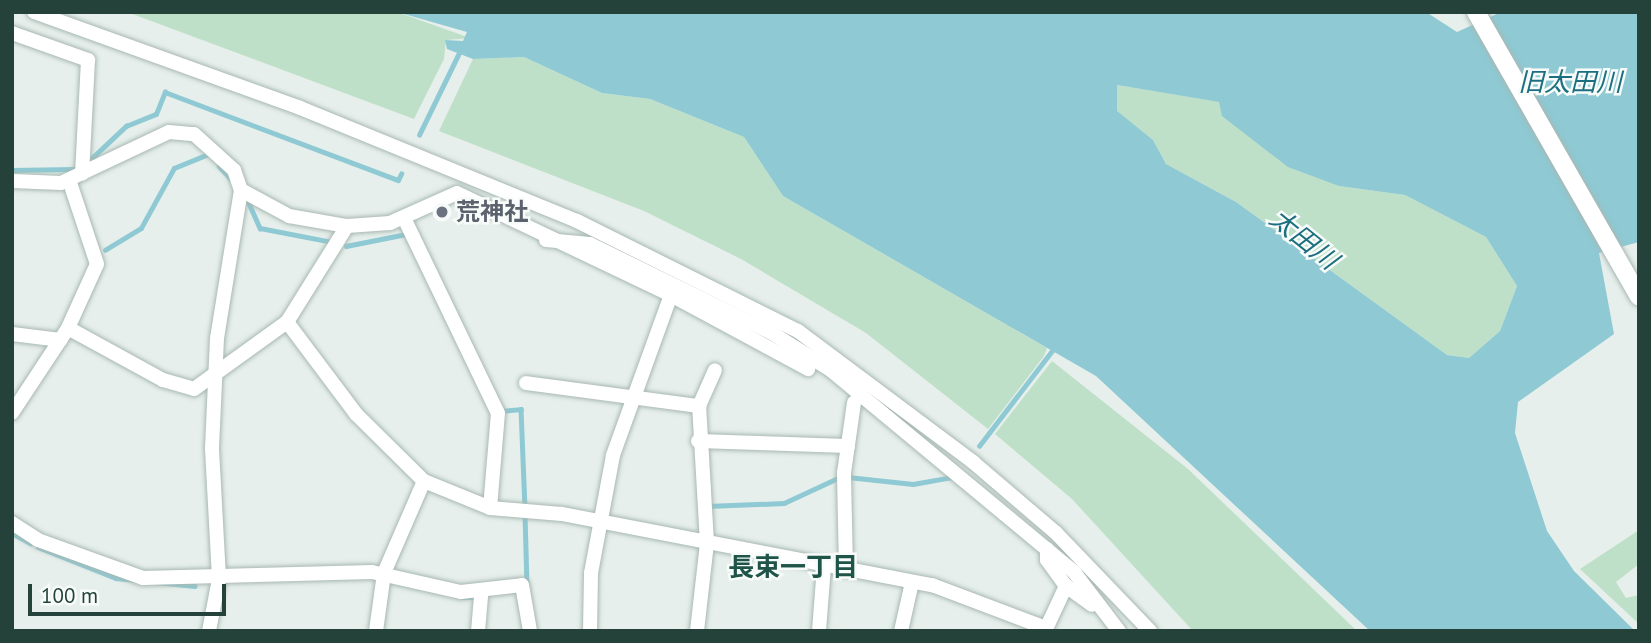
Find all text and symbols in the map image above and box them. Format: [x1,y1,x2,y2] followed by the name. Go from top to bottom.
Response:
[1518,66,1622,98] water label: 旧太田川
[456,198,528,226] place label: 荒神社
[1264,202,1344,276] water label: 太田川
[434,204,450,220] marker: 荒神社
[728,551,858,583] district label: 長束一丁目
[32,570,229,614] scale bar
[41,582,98,609] text: 100 m

